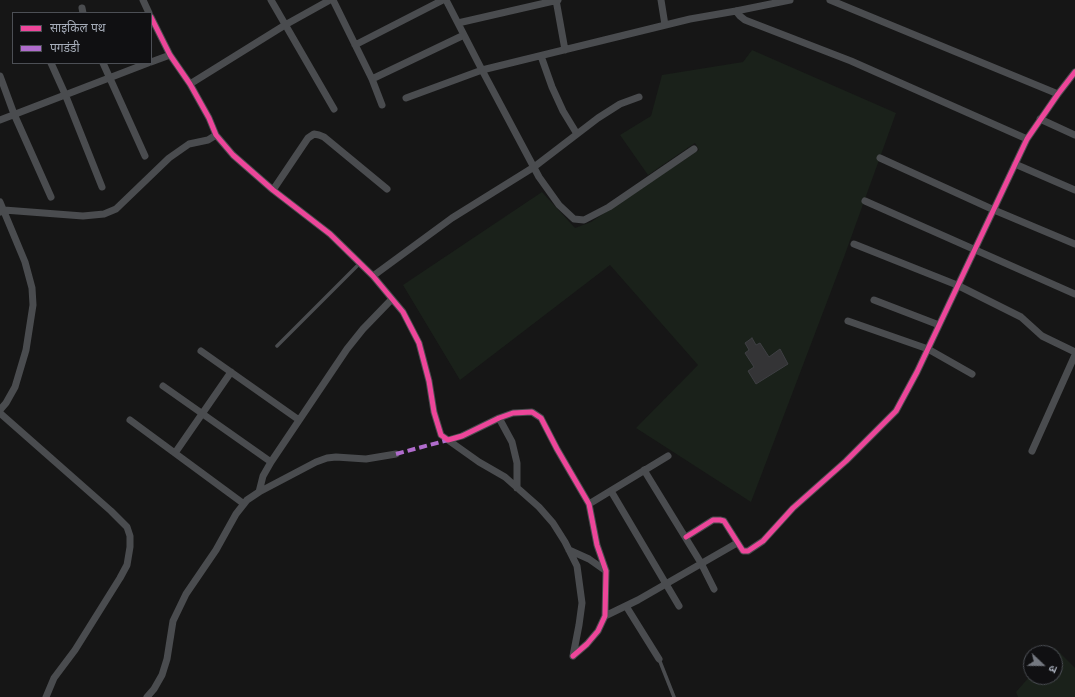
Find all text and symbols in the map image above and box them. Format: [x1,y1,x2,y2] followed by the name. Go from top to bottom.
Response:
[12,12,152,64] legend
[50,20,105,35] text: साइकिल पथ
[50,40,80,55] text: पगडंडी
[1023,645,1063,685] north arrow
[1046,664,1061,675] text: उ

